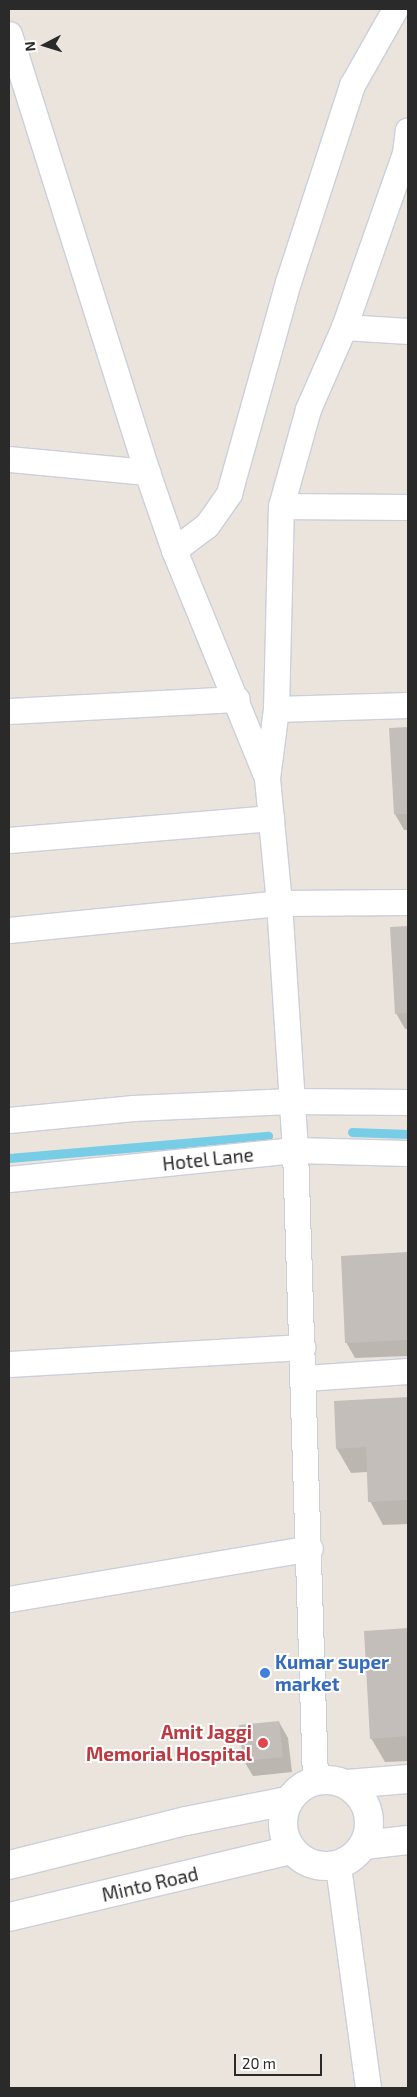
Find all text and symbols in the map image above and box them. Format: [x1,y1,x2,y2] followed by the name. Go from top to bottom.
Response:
[20,20,70,70] north arrow
[21,41,38,52] text: N
[161,1143,255,1175] street label: Hotel Lane
[275,1651,390,1695] place label: Kumar super market
[259,1667,271,1679] marker: Kumar super market
[86,1721,252,1765] place label: Amit Jaggi Memorial Hospital
[256,1736,270,1750] marker: Amit Jaggi Memorial Hospital
[99,1862,201,1906] street label: Minto Road
[237,2044,324,2076] scale bar
[242,2054,276,2072] text: 20 m

